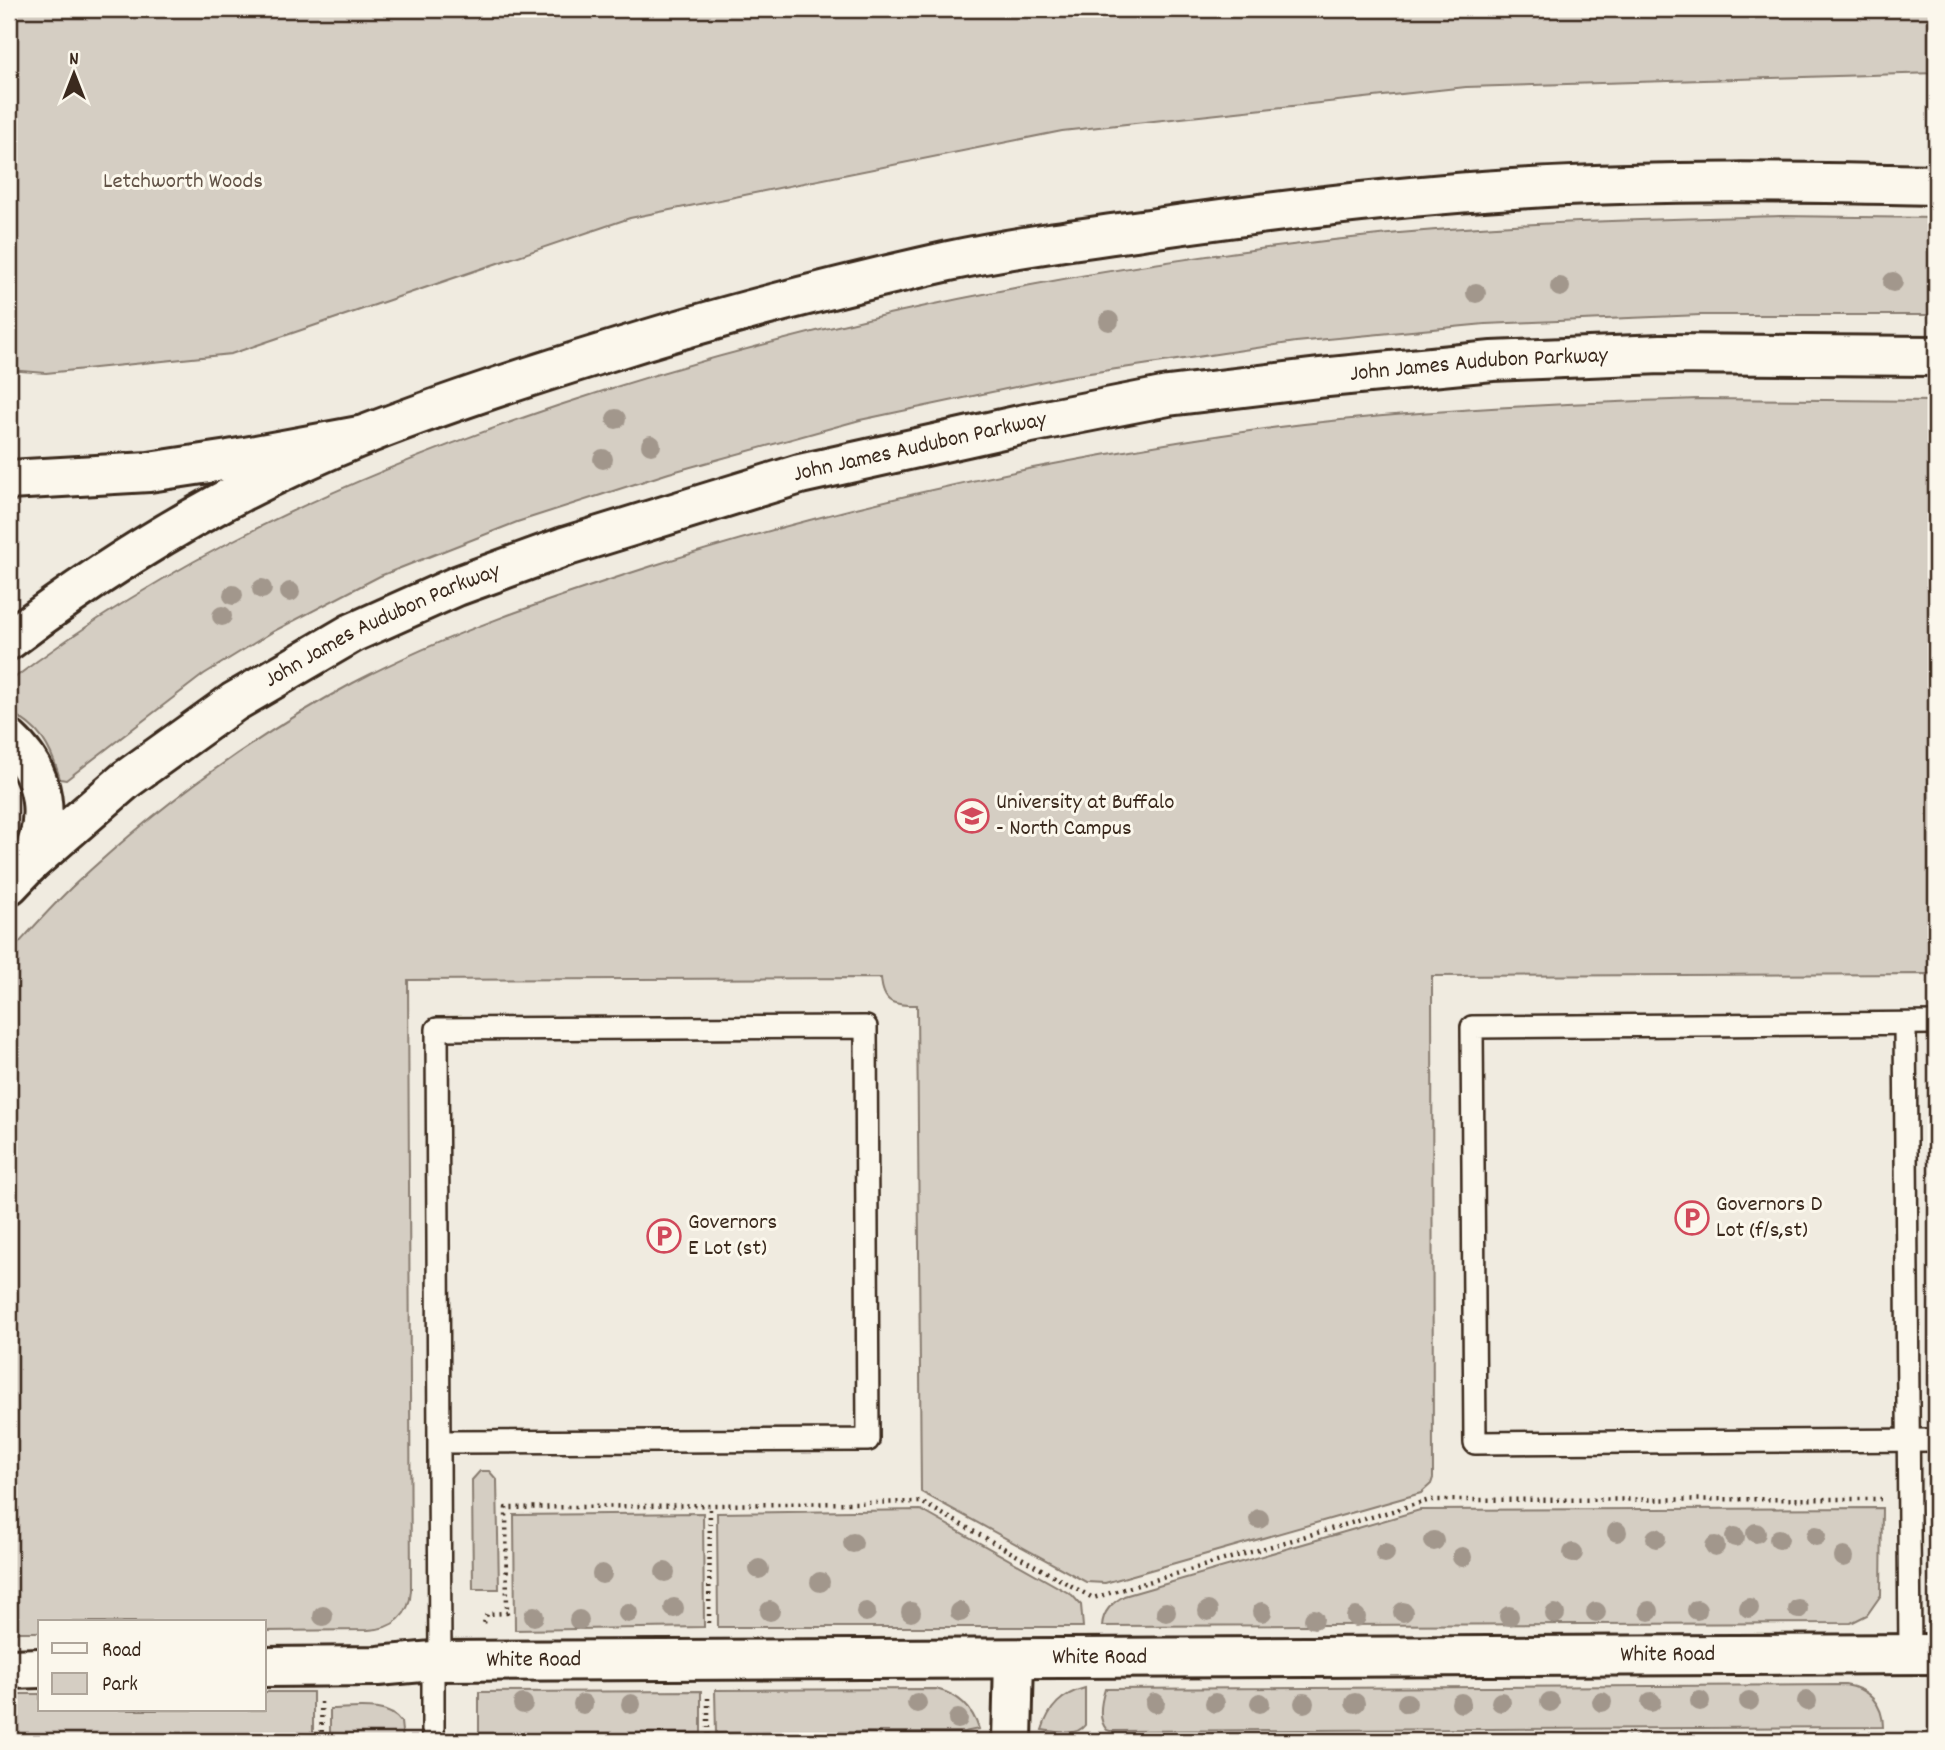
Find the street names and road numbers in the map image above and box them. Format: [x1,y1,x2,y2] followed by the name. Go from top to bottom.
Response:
[1348,340,1609,391] street label: John James Audubon Parkway
[789,404,1050,492] street label: John James Audubon Parkway
[259,555,506,697] street label: John James Audubon Parkway
[1620,1639,1715,1672] street label: White Road
[1052,1641,1147,1675] street label: White Road
[486,1644,581,1677] street label: White Road

